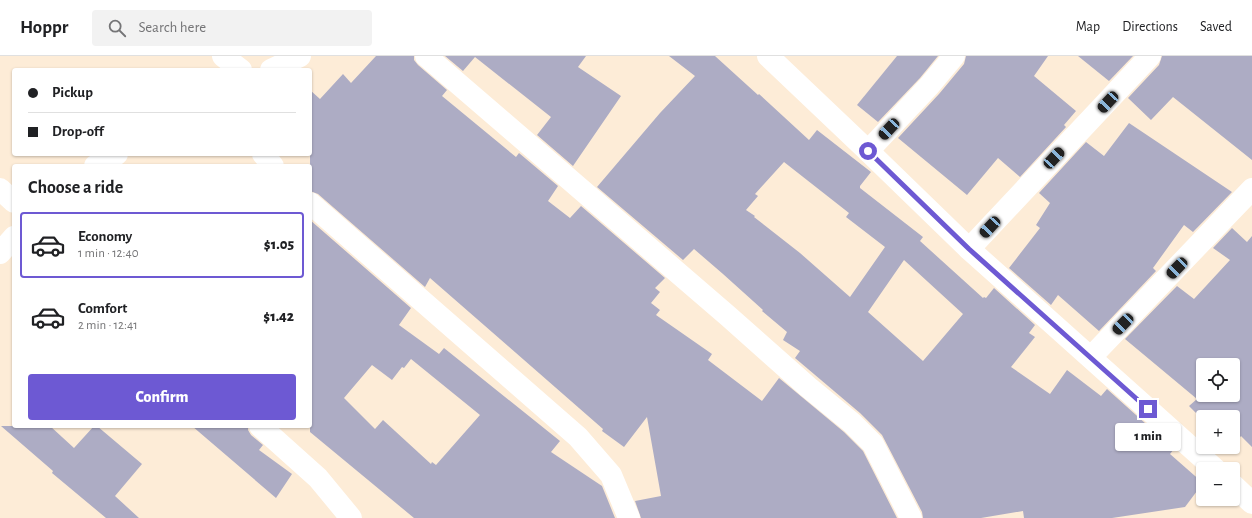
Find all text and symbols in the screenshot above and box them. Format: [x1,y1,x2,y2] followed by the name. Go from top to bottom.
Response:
[92,10,372,46] search box
[106,17,128,39] icon: search
[20,18,68,37] text: Hoppr
[138,20,206,35] text: Search here
[1076,20,1100,34] text: Map
[1122,20,1178,34] text: Directions
[1200,20,1232,34] text: Saved
[52,85,93,100] text: Pickup
[1095,89,1121,115] car
[876,116,902,142] car
[52,124,104,139] text: Drop-off
[859,142,877,160] route start
[1041,145,1067,171] car
[28,179,123,197] text: Choose a ride
[977,214,1003,240] car
[30,227,66,263] icon: car
[78,229,132,244] text: Economy
[264,237,294,252] text: $1.05
[78,247,139,260] text: 1 min · 12:40
[1164,255,1190,281] car
[30,299,66,335] icon: car
[78,301,127,316] text: Comfort
[263,309,294,324] text: $1.42
[1110,311,1136,337] car
[78,319,138,332] text: 2 min · 12:41
[1196,358,1240,506] map controls
[1196,358,1240,402] button: locate
[28,374,296,420] button: Confirm
[1139,400,1157,418] route end
[1196,410,1240,454] button: +
[1115,423,1181,451] callout: 1 min
[1134,430,1162,443] text: 1 min
[1196,462,1240,506] button: −

